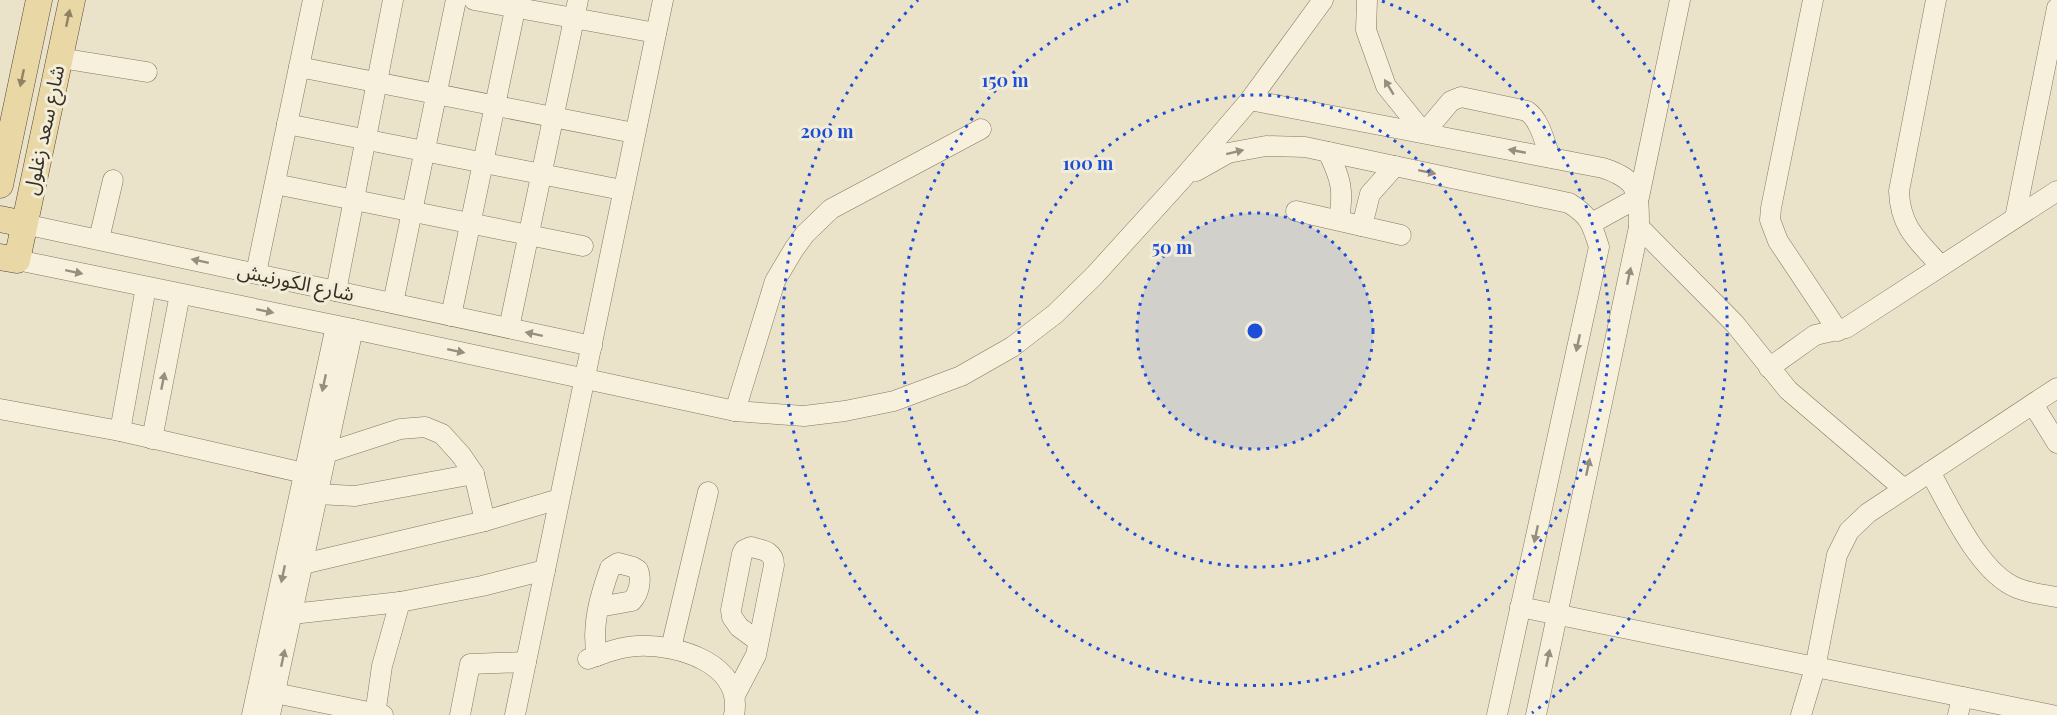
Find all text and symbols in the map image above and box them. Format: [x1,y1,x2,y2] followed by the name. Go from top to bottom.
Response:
[64,9,73,28] one-way arrow
[16,62,72,198] street label: شارع سعد زغلول
[981,68,1029,92] text: 150 m
[17,69,27,87] one-way arrow
[1383,78,1394,95] one-way arrow
[800,119,854,143] text: 200 m
[1508,146,1527,155] one-way arrow
[1226,147,1244,157] one-way arrow
[1063,151,1114,175] text: 100 m
[1417,168,1436,178] one-way arrow
[1152,235,1193,259] text: 50 m
[235,255,357,309] street label: شارع الكورنيش
[191,256,209,266] one-way arrow
[1624,267,1634,285] one-way arrow
[65,268,84,277] one-way arrow
[256,307,275,316] one-way arrow
[1245,321,1265,341] centre of rings
[525,329,544,338] one-way arrow
[1572,334,1582,352] one-way arrow
[447,347,465,357] one-way arrow
[159,372,168,391] one-way arrow
[319,374,328,393] one-way arrow
[1584,458,1594,476] one-way arrow
[1531,524,1540,543] one-way arrow
[277,564,287,583] one-way arrow
[1544,648,1553,667] one-way arrow
[278,649,288,667] one-way arrow

